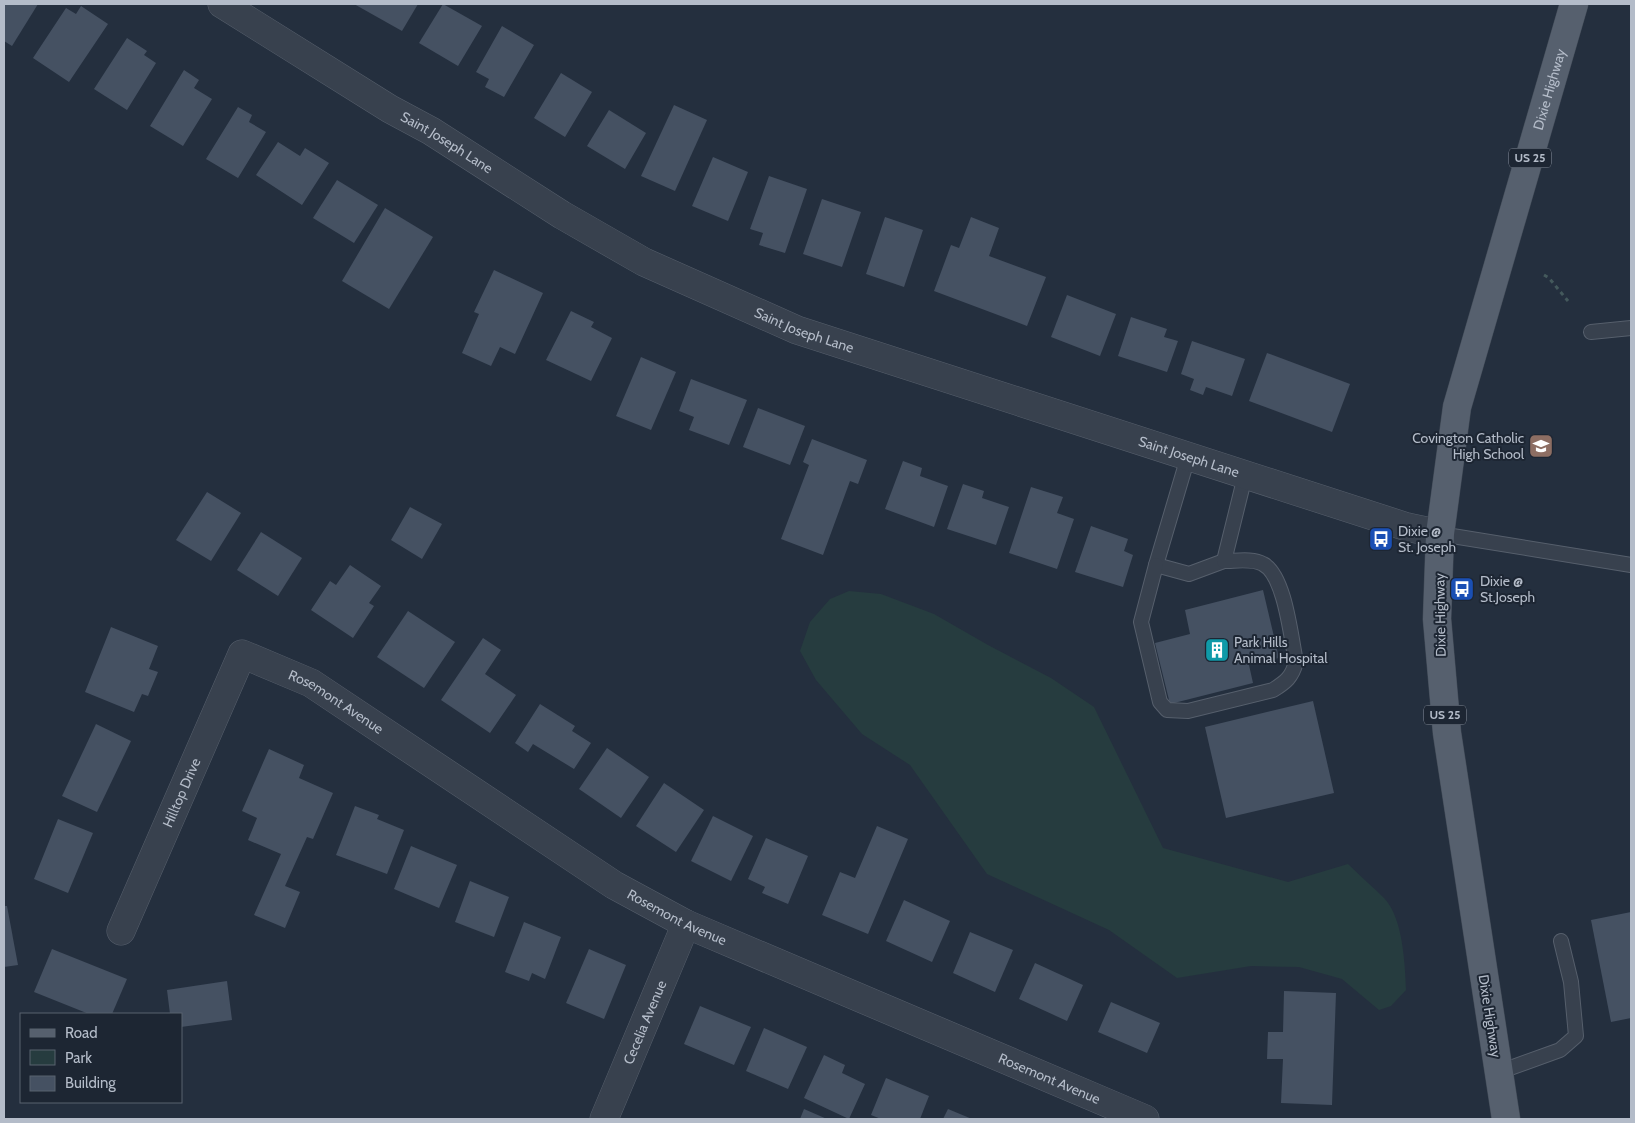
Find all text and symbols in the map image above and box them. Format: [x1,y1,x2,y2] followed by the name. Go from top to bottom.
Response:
[1529,46,1570,132] street label: Dixie Highway
[398,107,496,177] street label: Saint Joseph Lane
[1509,148,1551,168] road number: US 25
[752,303,856,357] street label: Saint Joseph Lane
[1412,429,1525,463] place label: Covington Catholic High School
[1136,432,1242,481] street label: Saint Joseph Lane
[1528,433,1554,459] school or university icon: Covington Catholic High School
[1398,522,1456,556] place label: Dixie @ St. Joseph
[1368,526,1394,552] bus stop icon: Dixie @ St. Joseph
[1480,572,1535,606] place label: Dixie @ St.Joseph
[1430,573,1450,657] street label: Dixie Highway
[1449,576,1475,602] bus stop icon: Dixie @ St.Joseph
[1234,633,1328,667] place label: Park Hills Animal Hospital
[1204,637,1230,663] building icon: Park Hills Animal Hospital
[286,666,387,738] street label: Rosemont Avenue
[1424,706,1466,724] road number: US 25
[158,755,205,830] street label: Hilltop Drive
[624,885,729,949] street label: Rosemont Avenue
[1475,973,1505,1059] street label: Dixie Highway
[619,977,670,1067] street label: Cecelia Avenue
[20,1013,182,1103] legend
[65,1024,98,1042] text: Road
[65,1049,92,1067] text: Park
[996,1049,1103,1108] street label: Rosemont Avenue
[65,1074,116,1092] text: Building

